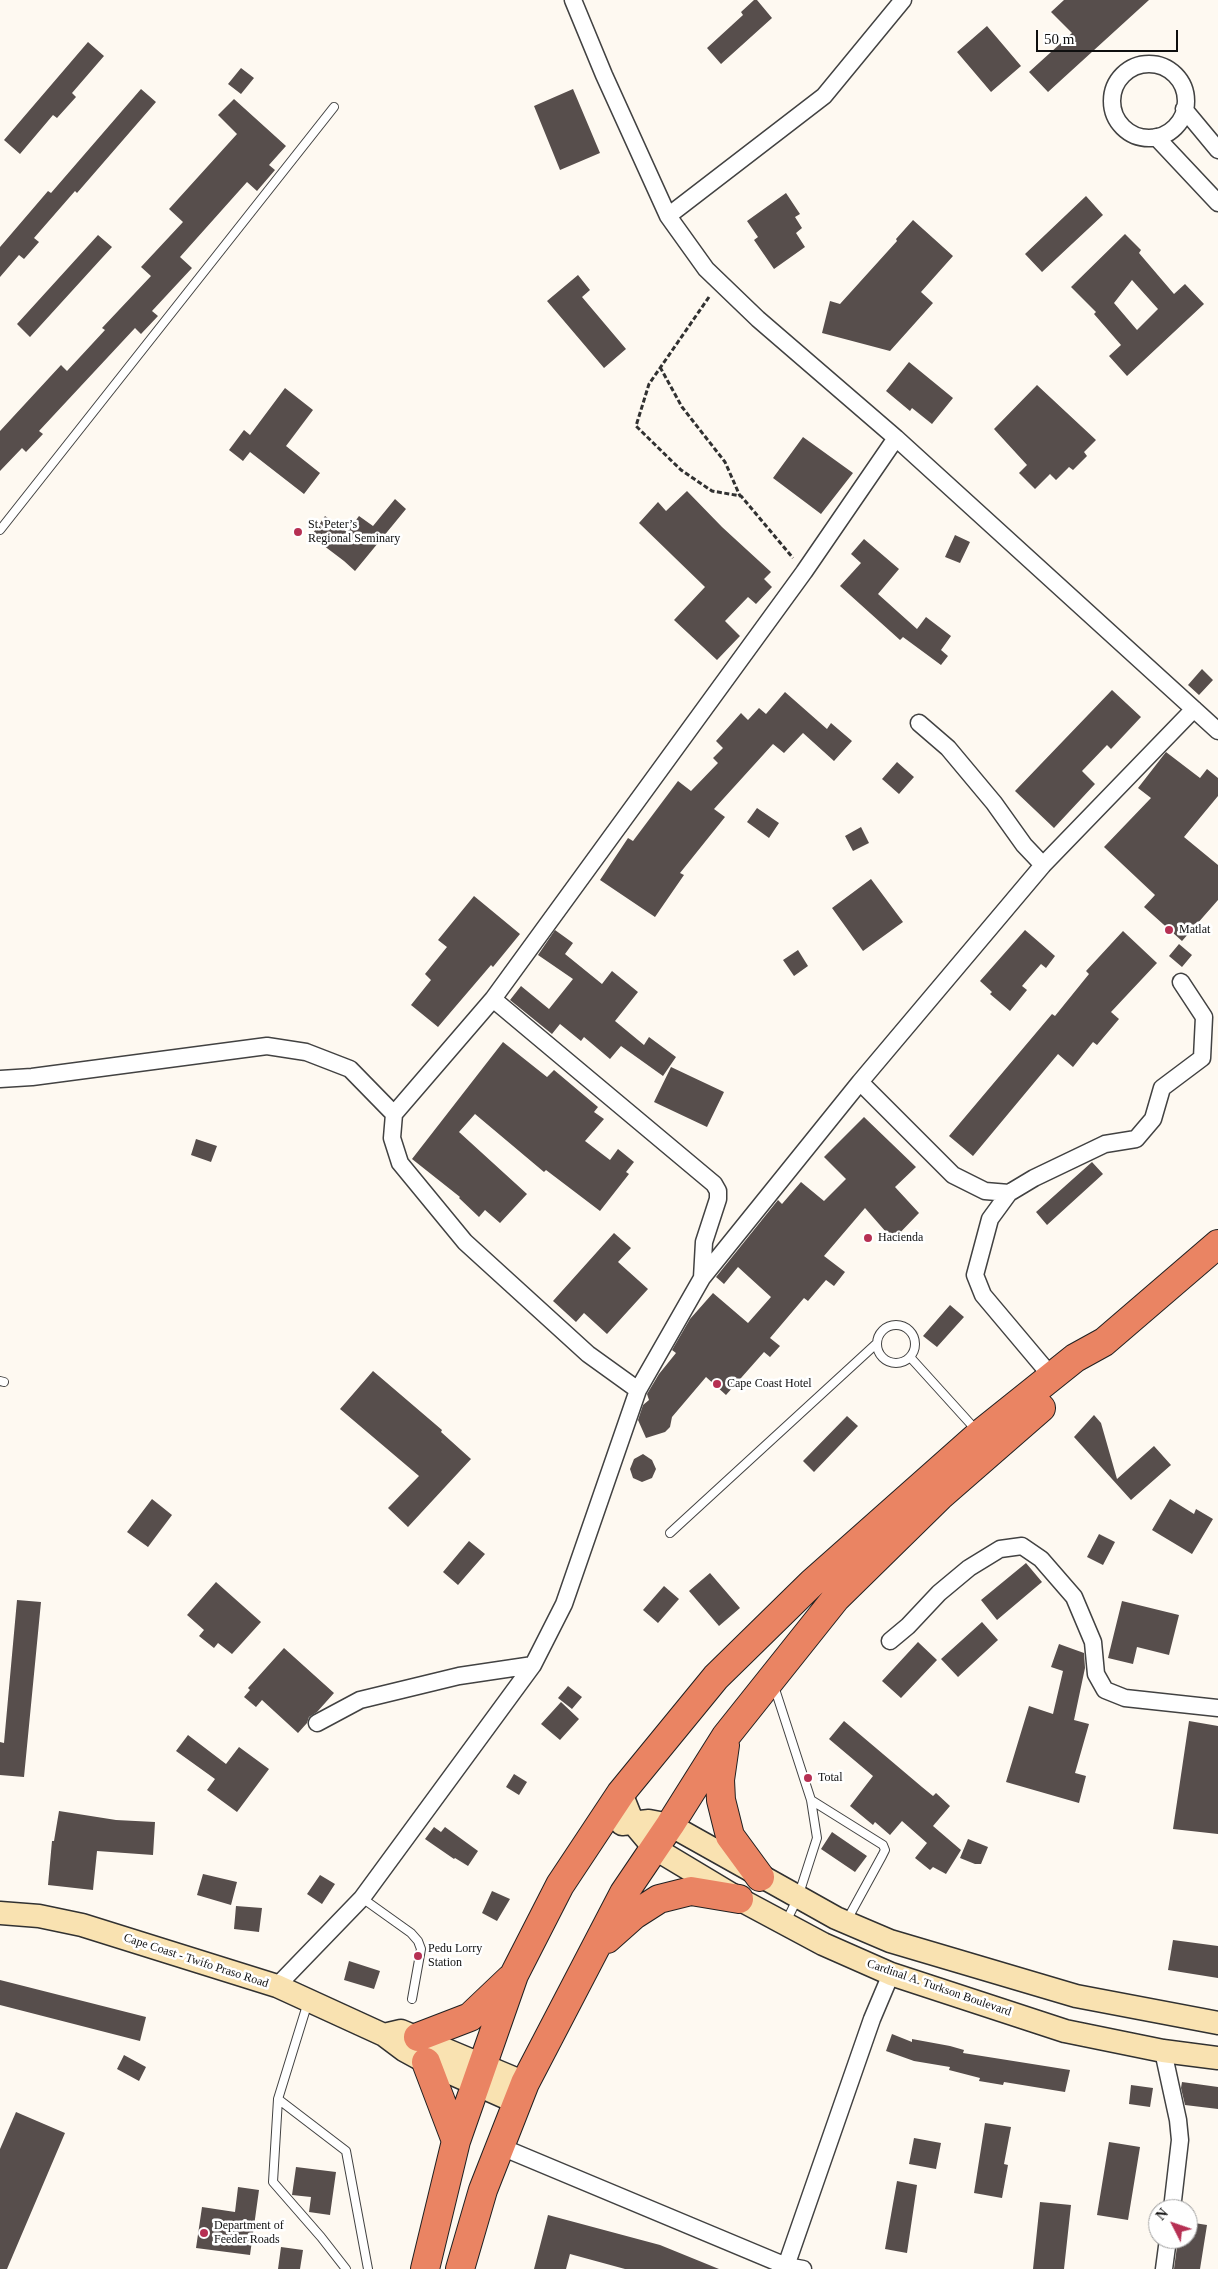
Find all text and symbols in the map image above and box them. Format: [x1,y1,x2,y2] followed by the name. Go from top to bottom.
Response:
[1038,20,1180,52] scale bar
[1044,31,1074,47] text: 50 m
[308,518,400,546] place label: St. Peter’s Regional Seminary
[292,526,304,538] marker: St. Peter’s Regional Seminary
[1179,923,1210,937] place label: Matlat
[1163,924,1175,936] marker: Matlat
[878,1231,923,1245] place label: Hacienda
[862,1232,874,1244] marker: Hacienda
[727,1377,812,1391] place label: Cape Coast Hotel
[711,1378,723,1390] marker: Cape Coast Hotel
[818,1771,842,1785] place label: Total
[802,1772,814,1784] marker: Total
[122,1931,270,1991] street label: Cape Coast - Twifo Praso Road
[428,1942,482,1970] place label: Pedu Lorry Station
[412,1950,424,1962] marker: Pedu Lorry Station
[865,1957,1013,2019] street label: Cardinal A. Turkson Boulevard
[1148,2199,1198,2249] north arrow
[1153,2206,1171,2223] text: N
[214,2219,284,2247] place label: Department of Feeder Roads
[198,2227,210,2239] marker: Department of Feeder Roads

